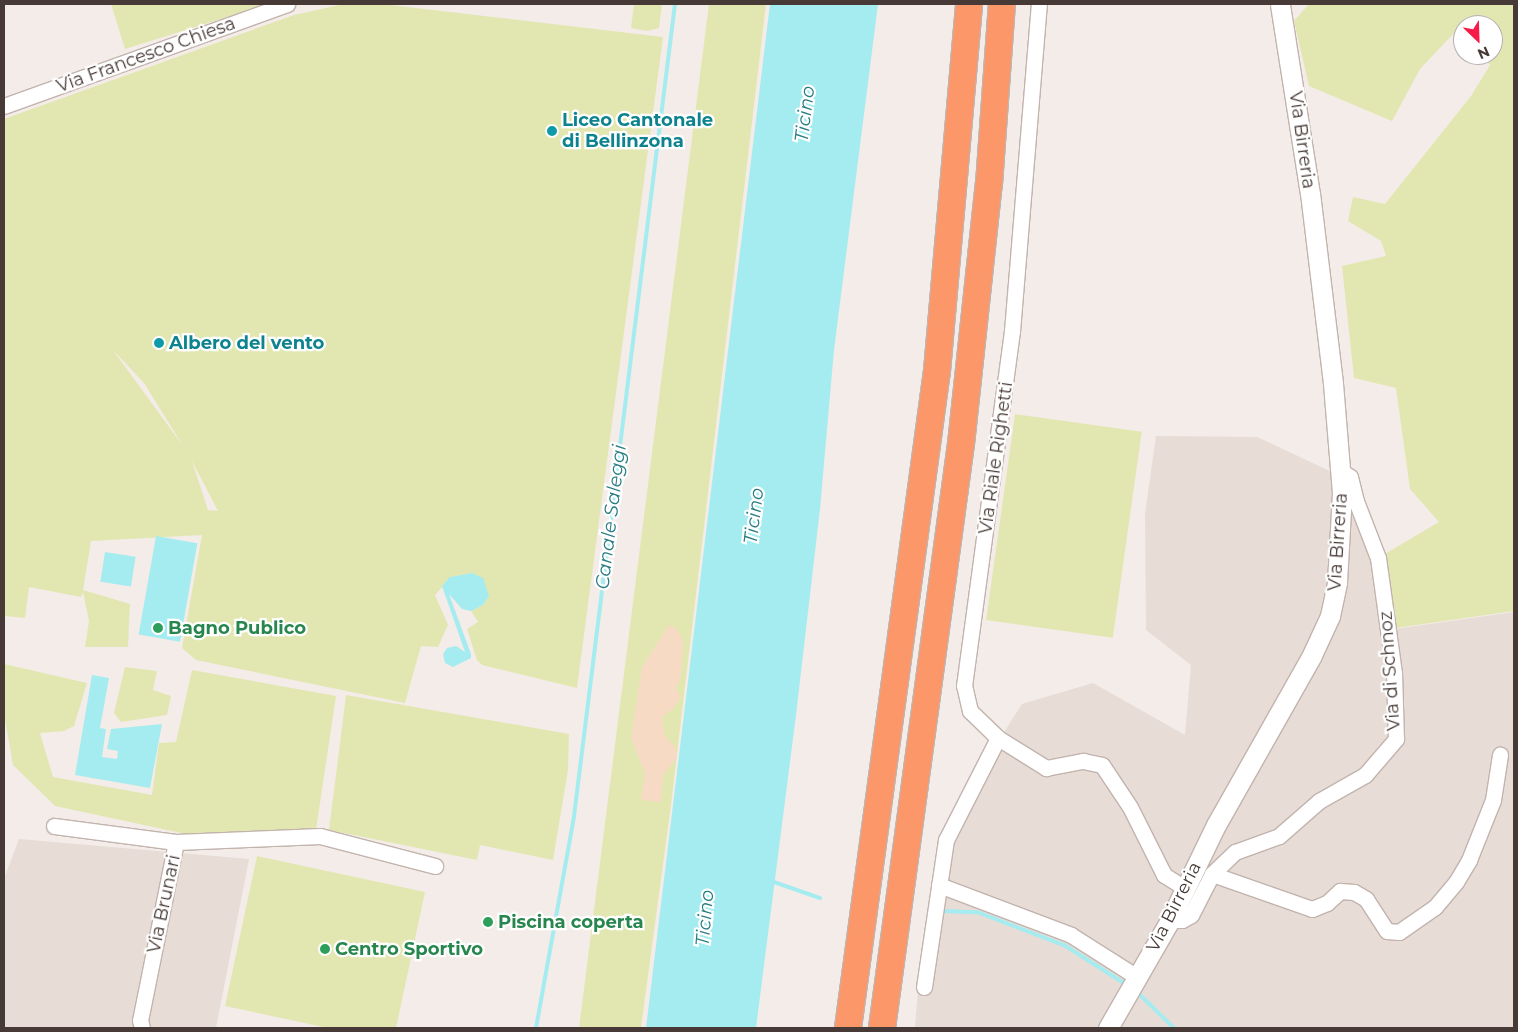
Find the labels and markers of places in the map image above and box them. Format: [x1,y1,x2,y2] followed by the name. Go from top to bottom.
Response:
[562,110,713,152] place label: Liceo Cantonale di Bellinzona
[546,125,558,137] marker: Liceo Cantonale di Bellinzona
[169,332,324,354] place label: Albero del vento
[153,337,165,349] marker: Albero del vento
[168,617,306,639] place label: Bagno Publico
[152,622,164,634] marker: Bagno Publico
[498,911,644,933] place label: Piscina coperta
[482,916,494,928] marker: Piscina coperta
[335,938,483,960] place label: Centro Sportivo
[319,943,331,955] marker: Centro Sportivo

